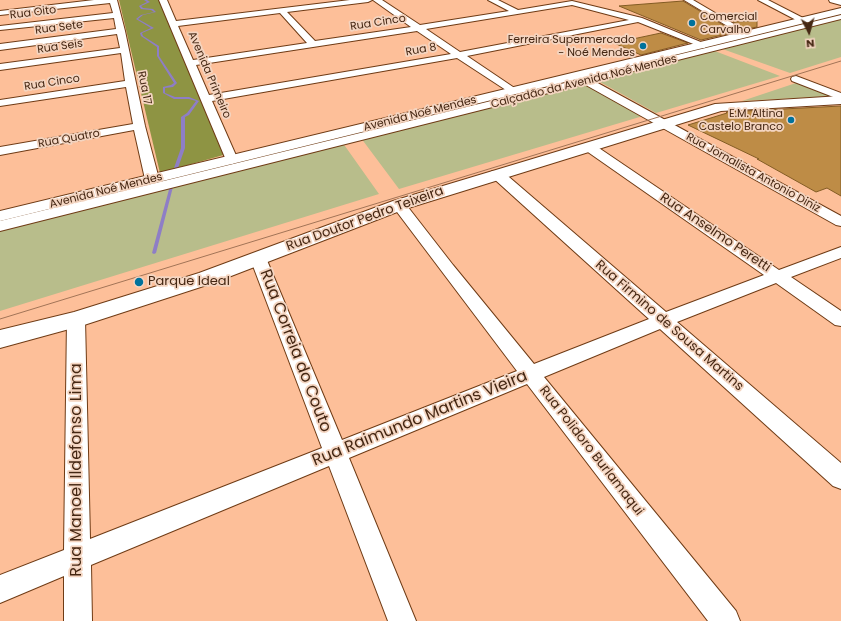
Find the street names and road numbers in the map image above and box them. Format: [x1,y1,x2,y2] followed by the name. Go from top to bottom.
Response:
[9,4,57,22] street label: Rua Oito
[349,12,407,34] street label: Rua Cinco
[34,19,84,37] street label: Rua Sete
[185,30,233,120] street label: Avenida Primeiro
[36,37,84,57] street label: Rua Seis
[405,41,437,59] street label: Rua 8
[490,52,678,112] street label: Calçadão da Avenida Noé Mendes
[134,70,154,106] street label: Rua 17
[23,72,81,94] street label: Rua Cinco
[362,94,478,134] street label: Avenida Noé Mendes
[37,127,101,151] street label: Rua Quatro
[684,130,822,216] street label: Rua Jornalista Antonio Diniz
[48,171,164,211] street label: Avenida Noé Mendes
[284,183,446,255] street label: Rua Doutor Pedro Teixeira
[657,190,773,276] street label: Rua Anselmo Peretti
[592,257,746,395] street label: Rua Firmino de Sousa Martins
[255,267,335,435] street label: Rua Correia do Couto
[67,363,87,577] street label: Rua Manoel Ildefonso Lima
[310,367,530,471] street label: Rua Raimundo Martins Vieira
[536,383,646,519] street label: Rua Polidoro Burlamaqui

